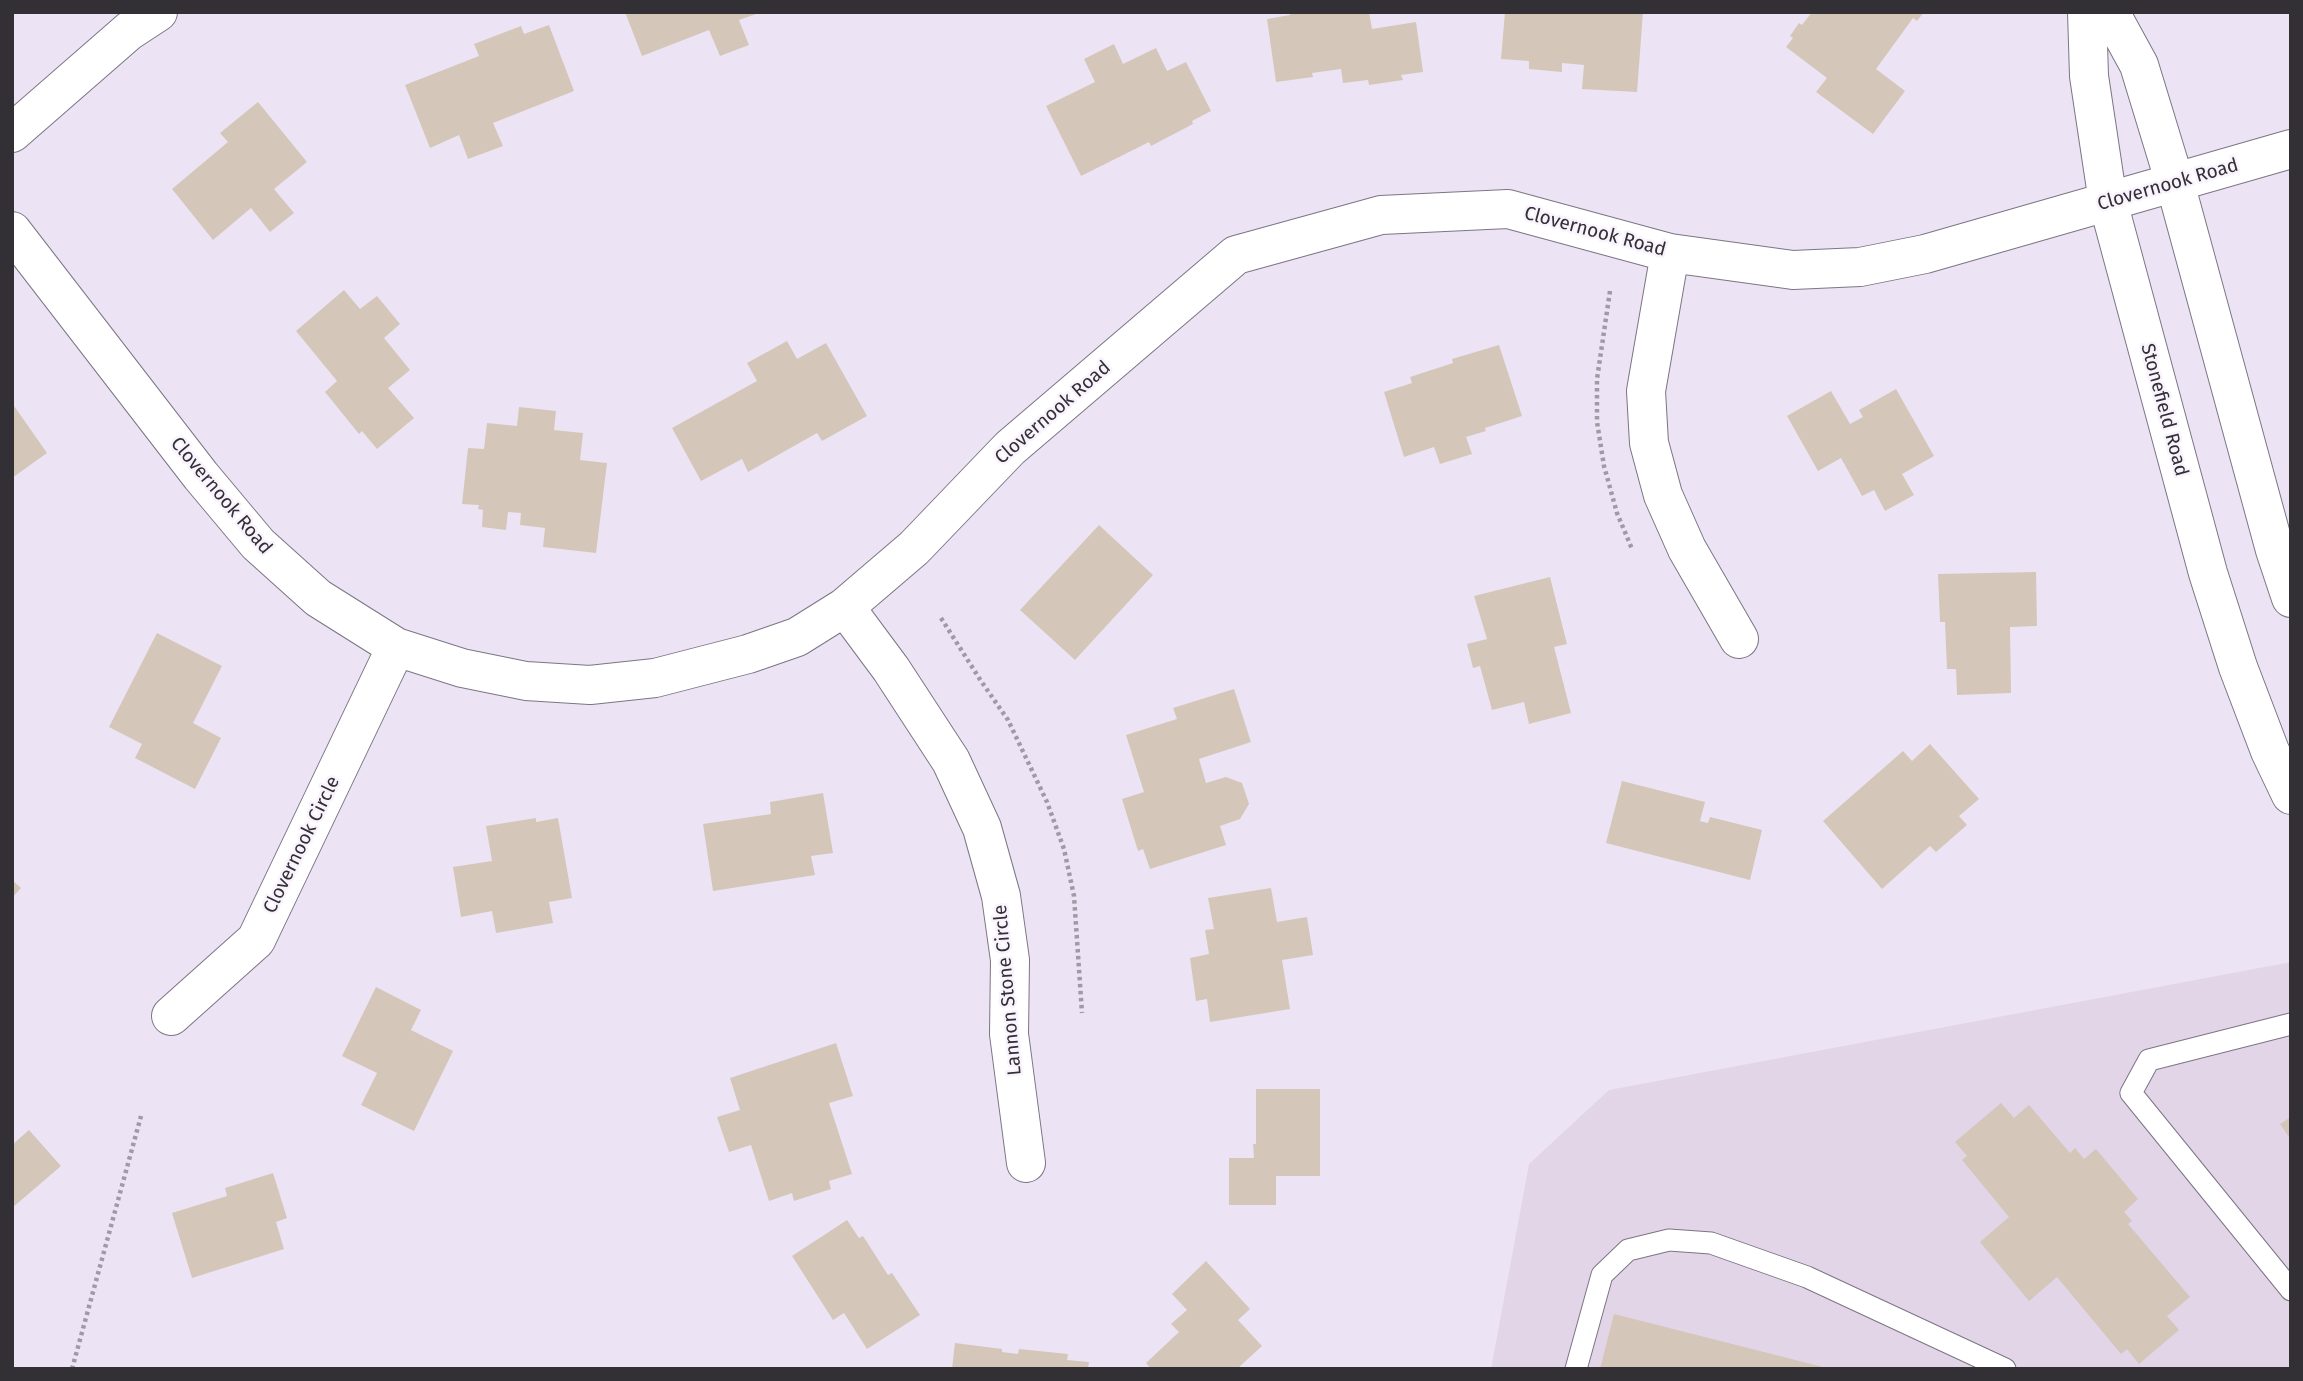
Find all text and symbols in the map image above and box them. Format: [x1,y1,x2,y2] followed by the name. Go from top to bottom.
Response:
[2095,154,2241,216] street label: Clovernook Road
[1522,202,1668,262] street label: Clovernook Road
[2135,341,2193,479] street label: Stonefield Road
[991,357,1115,469] street label: Clovernook Road
[165,433,277,559] street label: Clovernook Road
[259,773,345,917] street label: Clovernook Circle
[989,904,1027,1076] street label: Lannon Stone Circle

